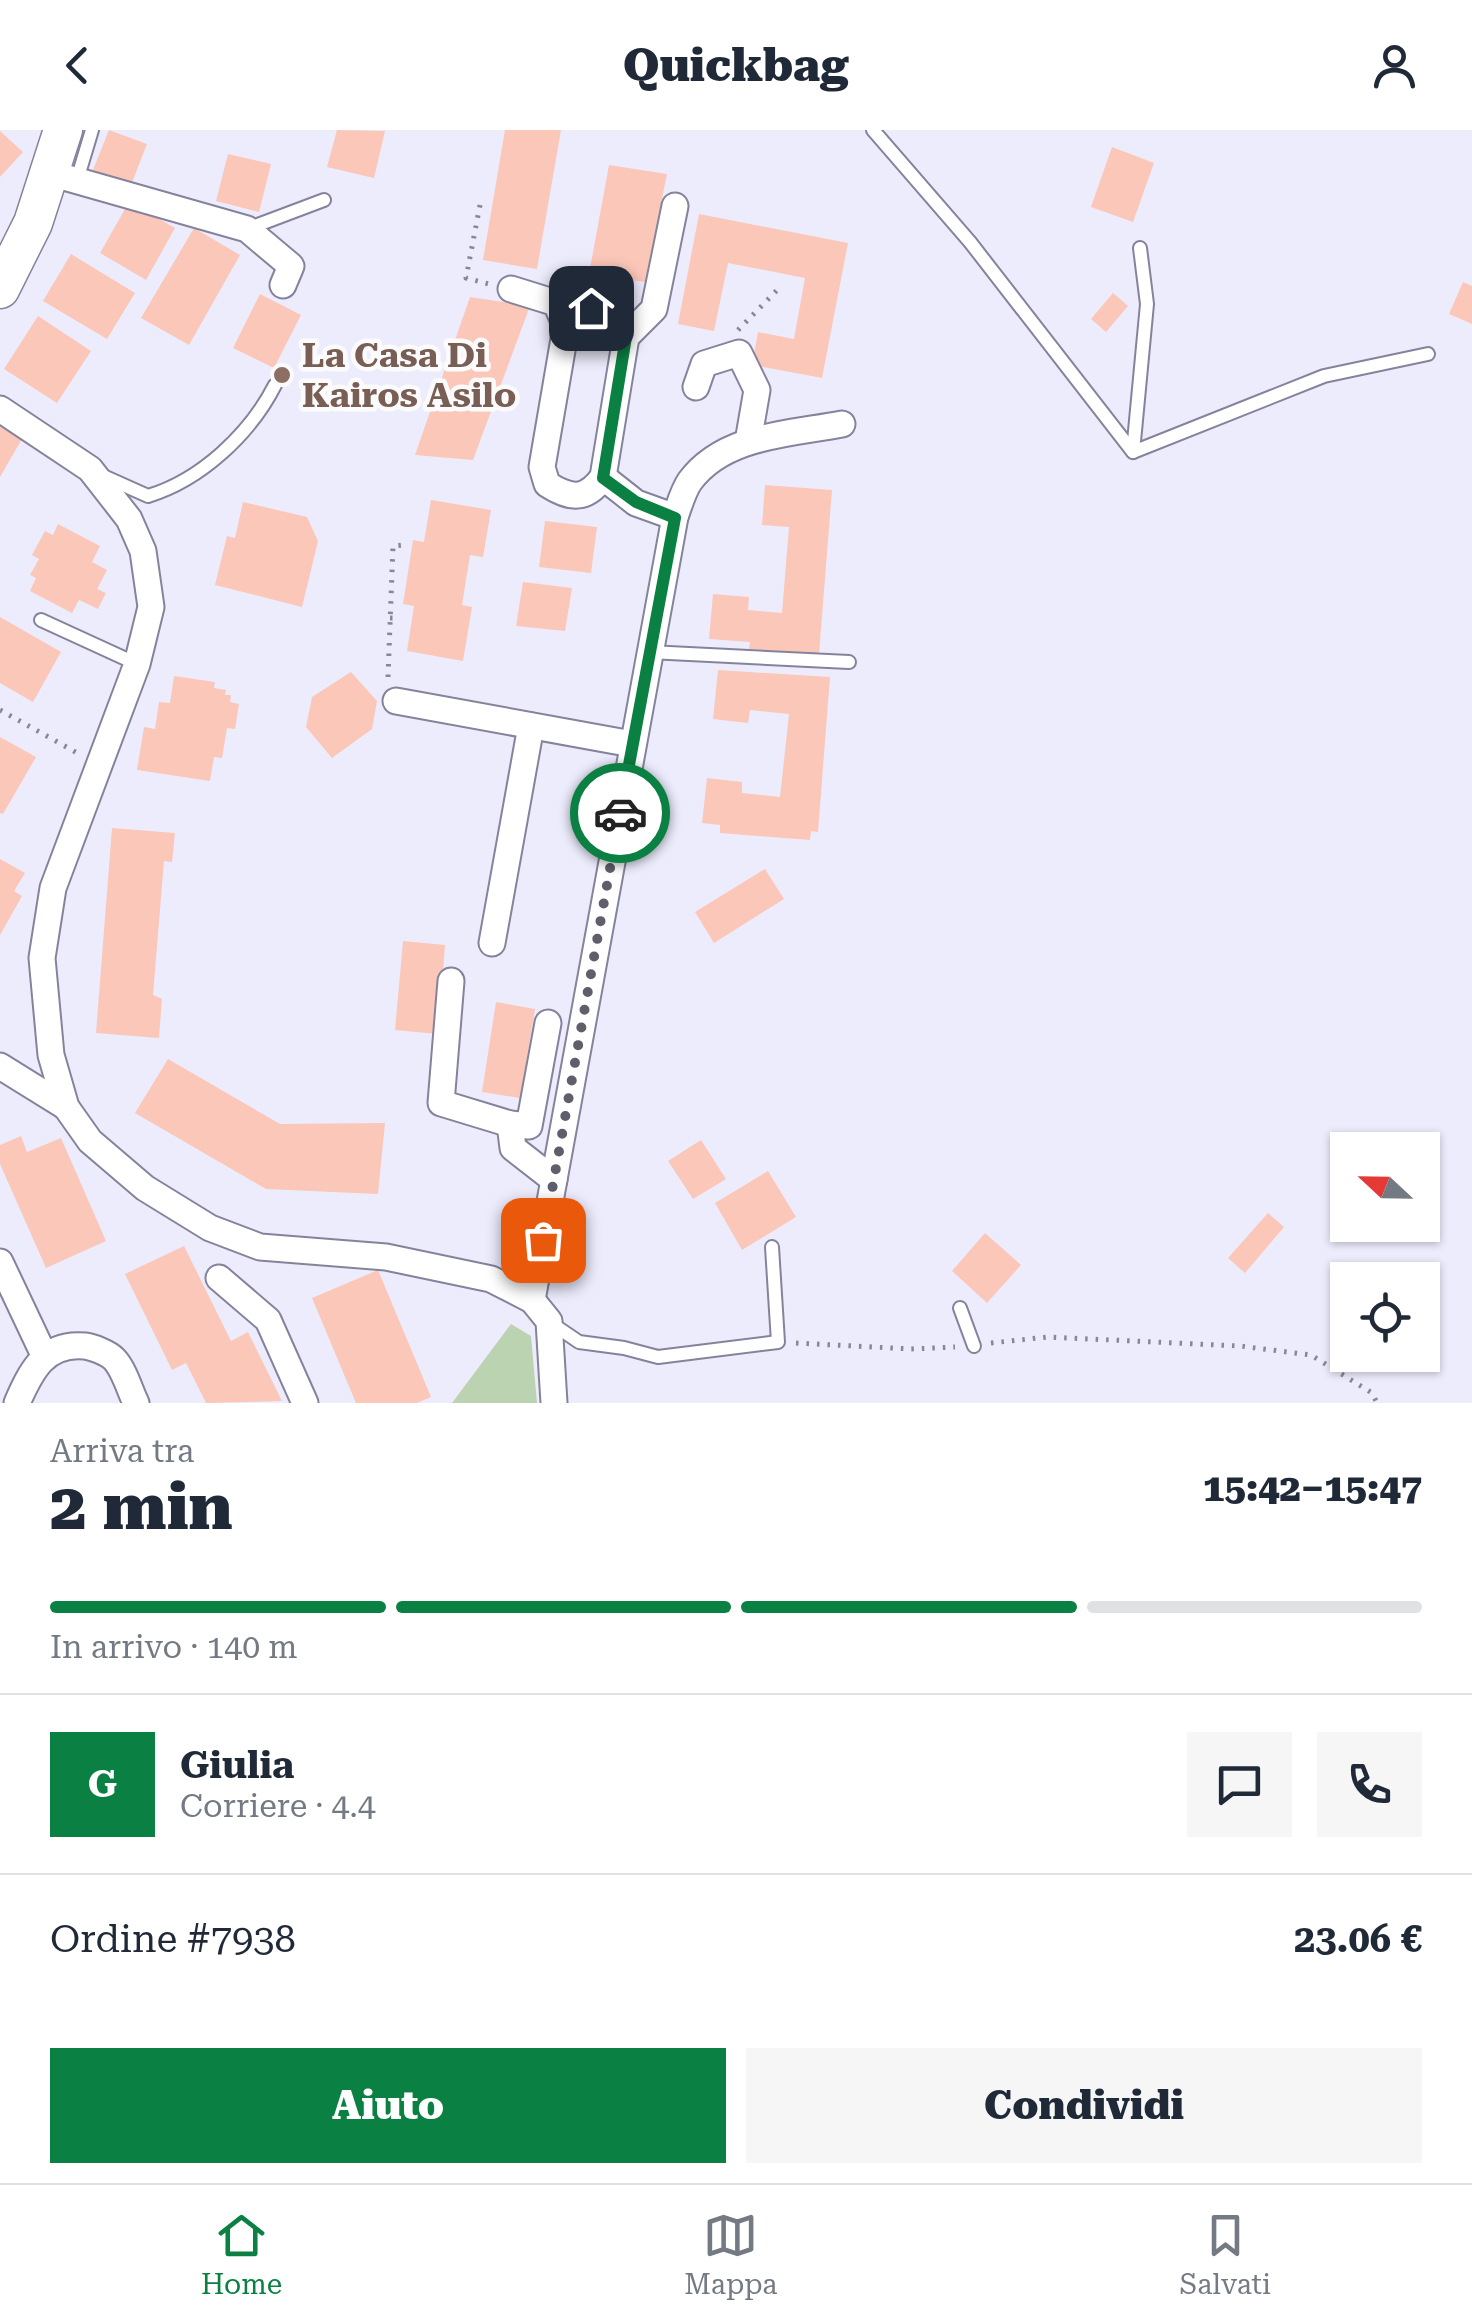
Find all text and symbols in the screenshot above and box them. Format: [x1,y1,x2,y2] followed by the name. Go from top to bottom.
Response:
[50,38,105,93] icon: back
[1367,38,1422,93] icon: person
[623,39,849,92] text: Quickbag
[549,266,634,351] pin
[564,281,619,336] icon: home
[302,335,516,416] place label: La Casa Di Kairos Asilo
[271,364,293,386] marker: La Casa Di Kairos Asilo
[570,763,670,863] courier
[593,786,648,841] icon: car
[1330,1132,1440,1242] north arrow
[1330,1132,1440,1372] map controls
[501,1198,586,1283] pin
[516,1213,571,1268] icon: bag
[1330,1262,1440,1372] button: locate
[50,1432,194,1470] text: Arriva tra
[1203,1466,1422,1510] text: 15:42–15:47
[50,1469,233,1545] text: 2 min
[50,1628,297,1666] text: In arrivo · 140 m
[1187,1732,1292,1837] button: chat
[1317,1732,1422,1837] button: phone
[180,1743,294,1787] text: Giulia
[88,1762,117,1806] text: G
[180,1787,376,1825] text: Corriere · 4.4
[50,1917,296,1961] text: Ordine #7938
[1294,1917,1422,1961] text: 23.06 €
[50,2048,726,2163] button: Aiuto
[746,2048,1422,2163] button: Condividi
[201,2208,282,2301] tab: Home
[684,2208,777,2301] tab: Mappa
[1180,2208,1271,2301] tab: Salvati

